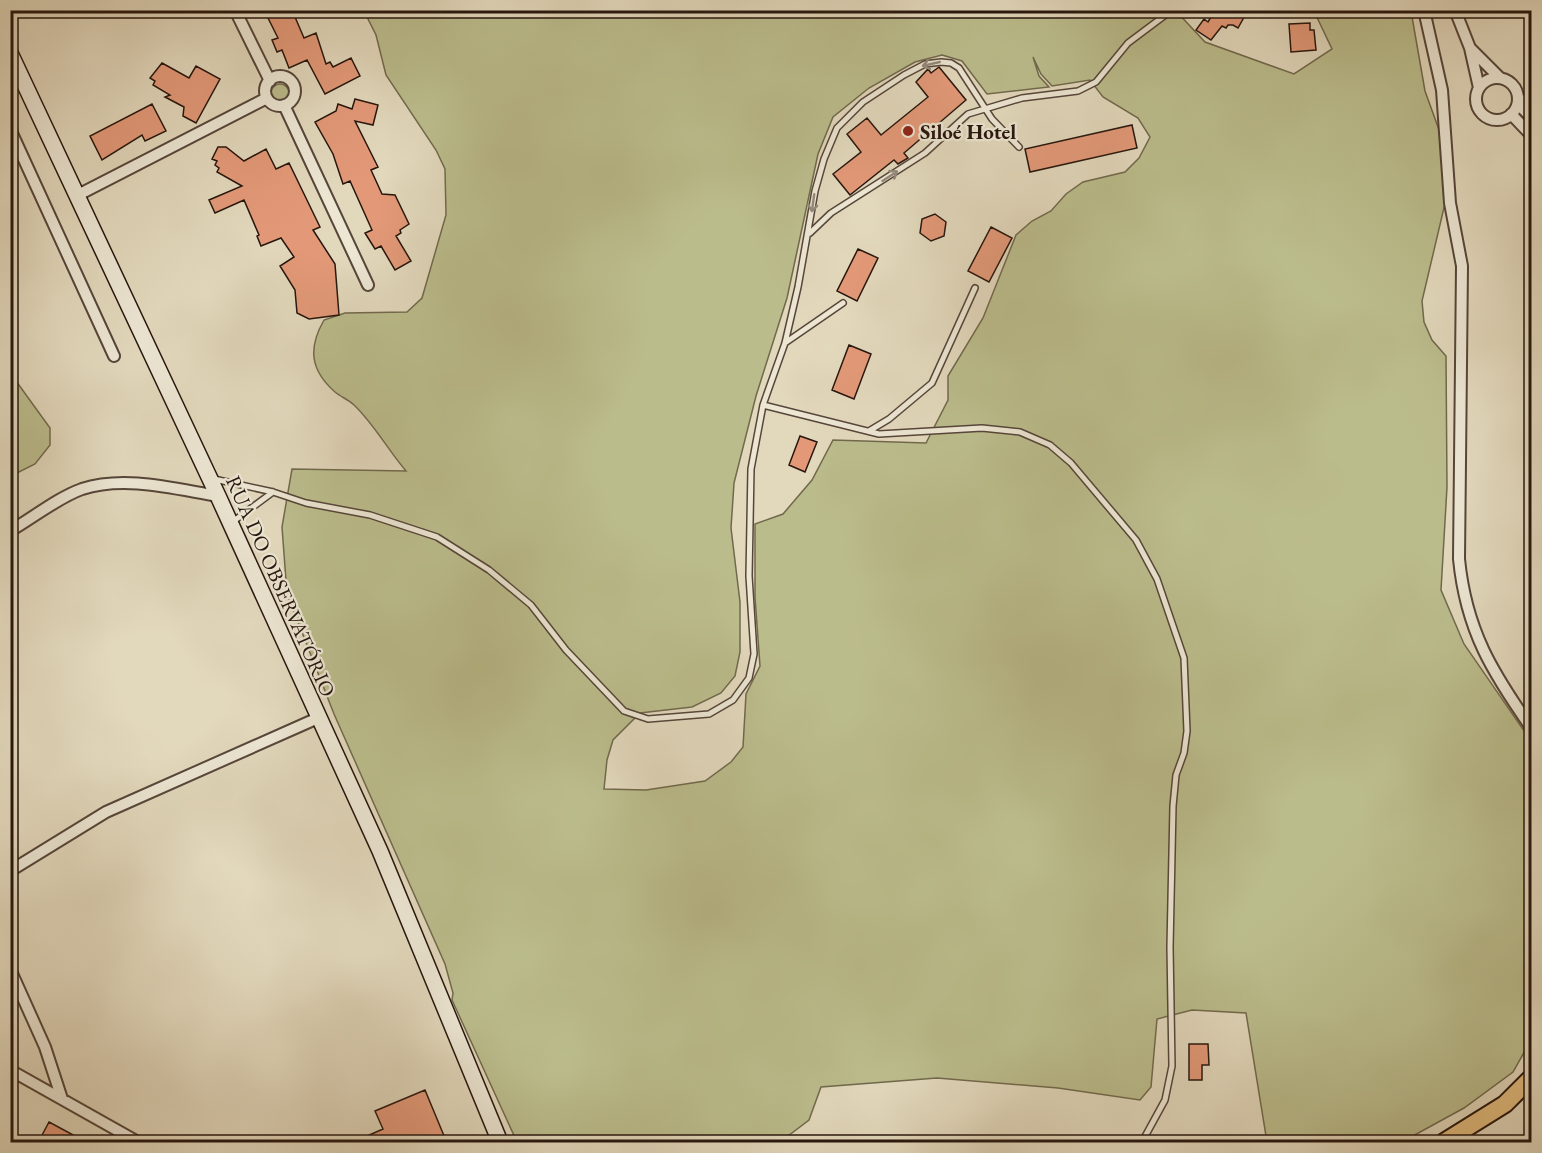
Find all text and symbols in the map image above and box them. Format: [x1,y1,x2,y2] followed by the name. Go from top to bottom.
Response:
[922,59,941,70] one-way arrow
[920,118,1016,145] place label: Siloé Hotel
[901,124,915,138] marker: Siloé Hotel
[882,170,899,183] one-way arrow
[808,193,819,213] one-way arrow
[220,471,342,701] street label: RUA DO OBSERVATÓRIO

